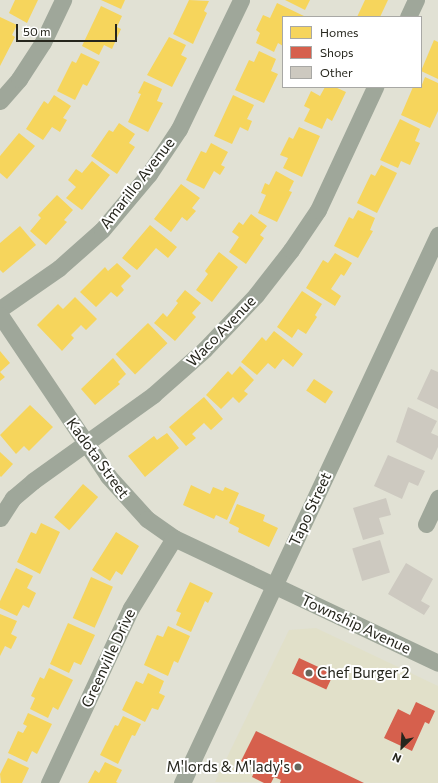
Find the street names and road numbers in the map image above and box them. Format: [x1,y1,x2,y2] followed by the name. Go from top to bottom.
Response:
[96,134,178,232] street label: Amarillo Avenue
[183,292,259,370] street label: Waco Avenue
[63,414,133,502] street label: Kadota Street
[285,469,335,549] street label: Tapo Street
[298,591,414,657] street label: Township Avenue
[77,606,139,710] street label: Greenville Drive

